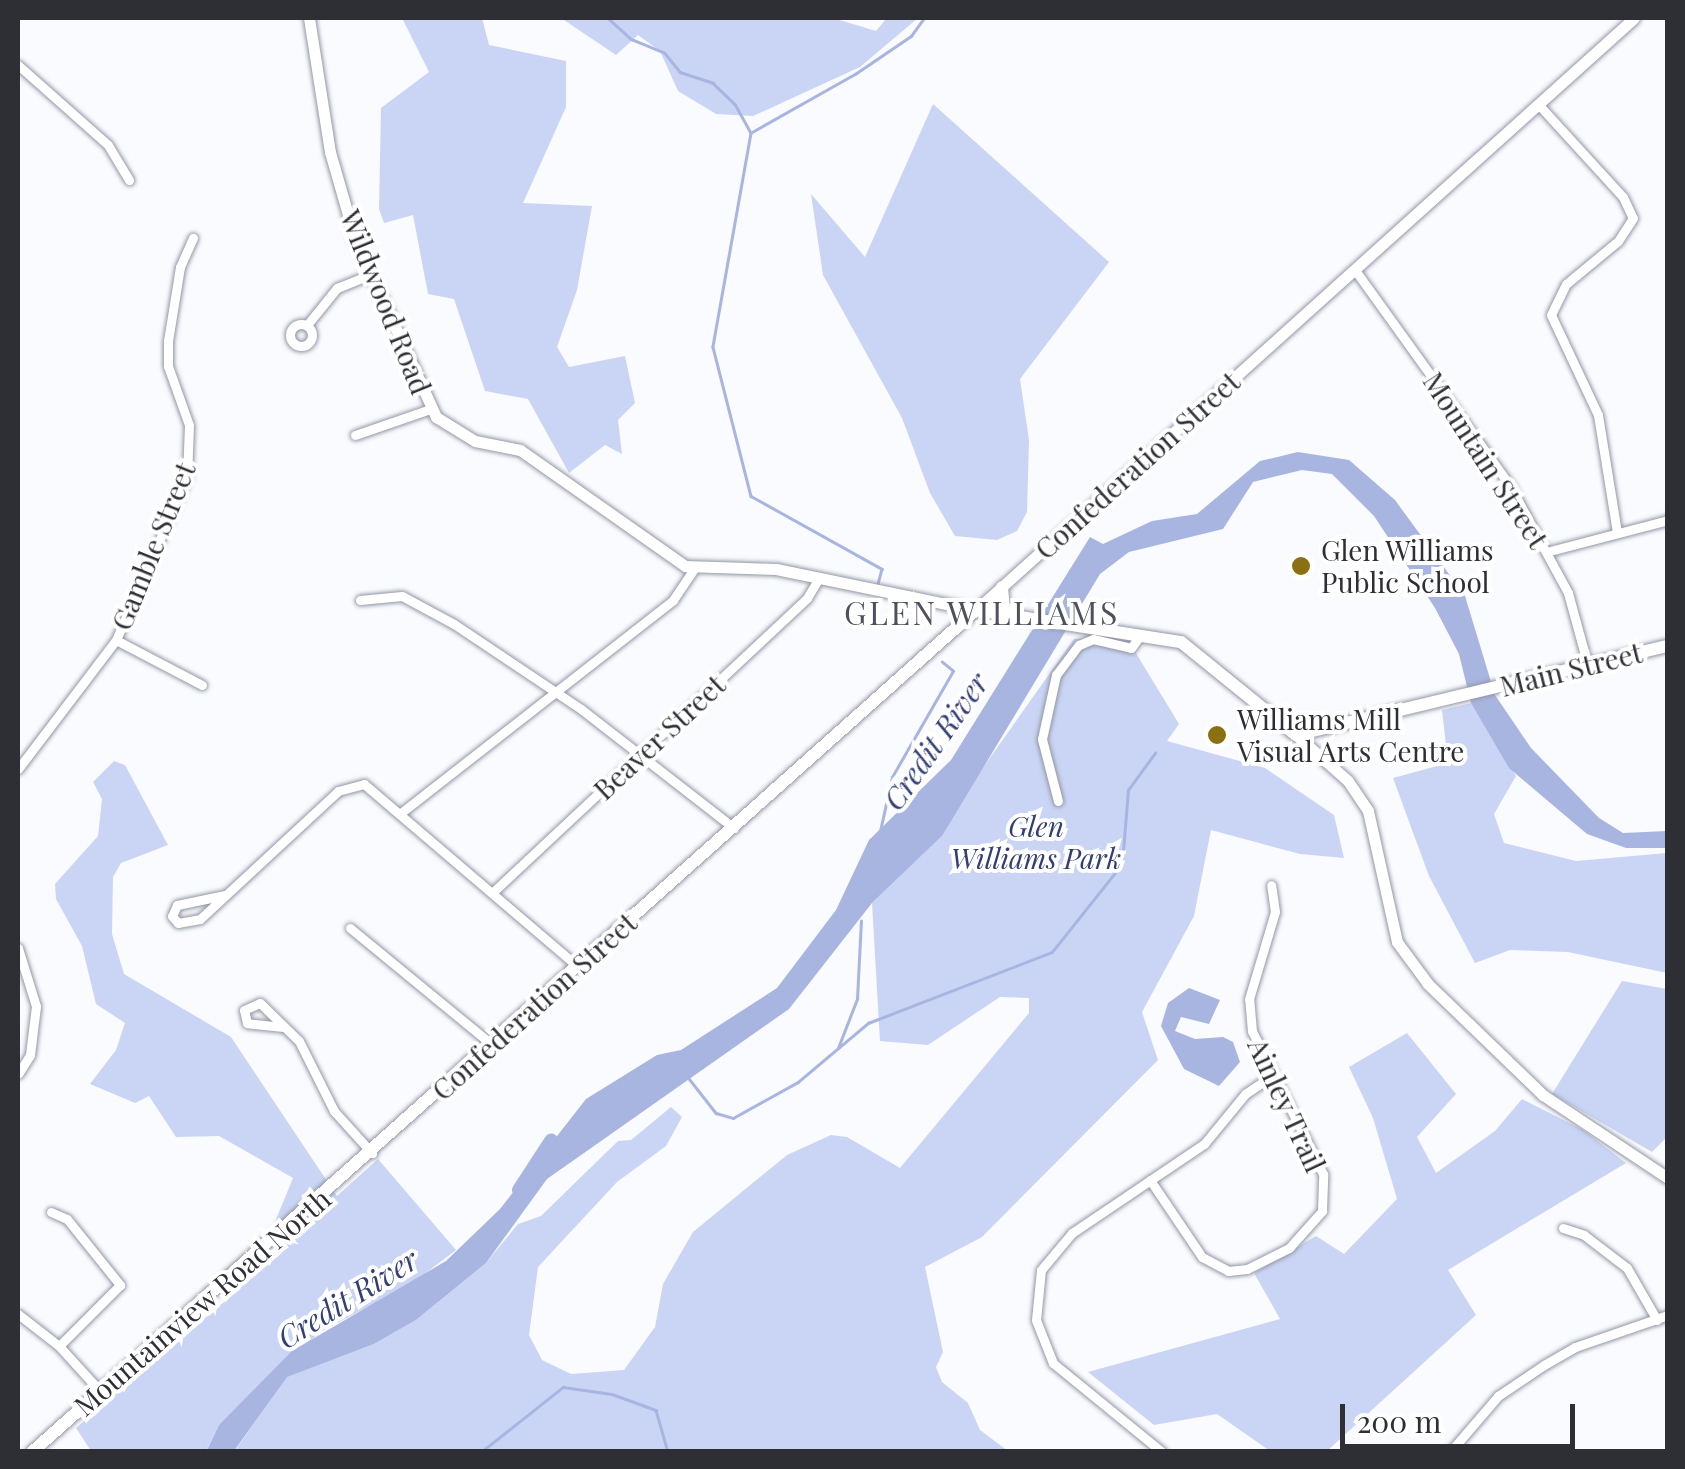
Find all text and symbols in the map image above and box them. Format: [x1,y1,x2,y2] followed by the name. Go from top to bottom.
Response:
[334,205,438,399] street label: Wildwood Road
[1028,364,1246,566] street label: Confederation Street
[1417,366,1555,554] street label: Mountain Street
[104,457,202,635] street label: Gamble Street
[1321,533,1495,599] place label: Glen Williams Public School
[1290,555,1312,577] marker: Glen Williams Public School
[844,593,1120,631] district label: GLEN WILLIAMS
[1496,635,1646,703] street label: Main Street
[875,666,995,816] water label: Credit River
[586,668,732,806] street label: Beaver Street
[1237,702,1465,768] place label: Williams Mill Visual Arts Centre
[1206,724,1228,746] marker: Williams Mill Visual Arts Centre
[951,809,1121,875] park label: Glen Williams Park
[425,905,643,1107] street label: Confederation Street
[1241,1032,1333,1178] street label: Ainley Trail
[67,1181,337,1423] street label: Mountainview Road North
[270,1241,424,1355] water label: Credit River
[1345,1384,1580,1446] scale bar
[1357,1401,1441,1441] text: 200 m

